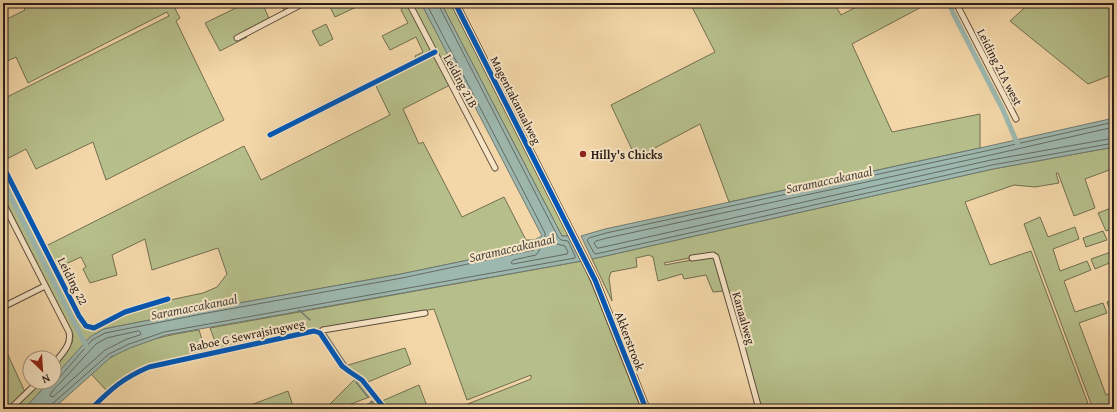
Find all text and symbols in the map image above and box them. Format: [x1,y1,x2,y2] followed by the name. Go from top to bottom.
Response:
[973,26,1027,109] street label: Leiding 21A west
[440,51,482,111] street label: Leiding 21B
[486,53,546,147] street label: Magentakanaalweg
[591,146,663,163] place label: Hilly's Chicks
[578,149,588,159] marker: Hilly's Chicks
[784,162,874,198] water label: Saramaccakanaal
[467,229,557,267] water label: Saramaccakanaal
[54,254,92,308] street label: Leiding 22
[149,289,239,325] water label: Saramaccakanaal
[728,290,760,346] street label: Kanaalweg
[611,309,649,374] street label: Akkerstrook
[188,314,306,356] street label: Baboe G Sewrajsingweg
[22,350,62,390] north arrow
[39,370,53,388] text: N

